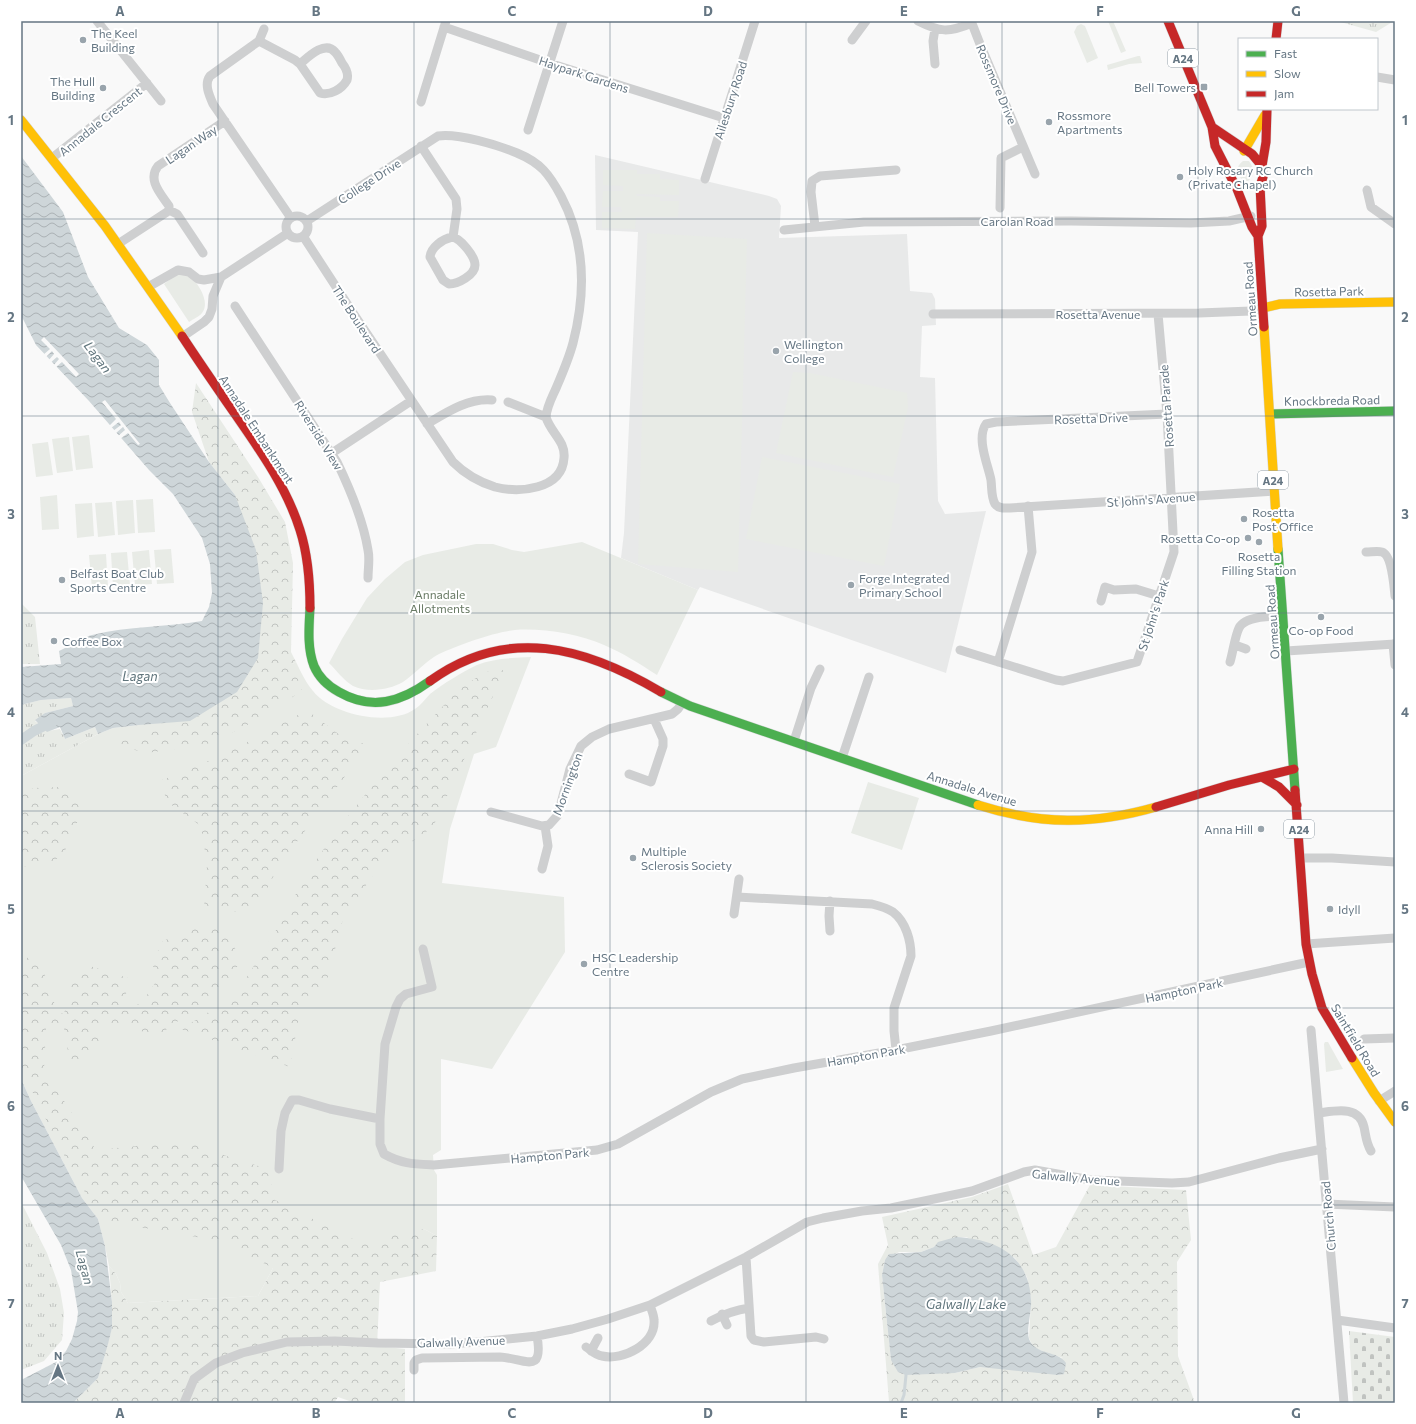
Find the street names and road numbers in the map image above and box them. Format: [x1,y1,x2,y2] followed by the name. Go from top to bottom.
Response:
[974,42,1020,126] street label: Rossmore Drive
[1168,49,1198,67] road number: A24
[537,53,631,95] street label: Haypark Gardens
[711,59,749,141] street label: Ailesbury Road
[56,83,144,158] street label: Annadale Crescent
[163,122,219,166] street label: Lagan Way
[335,156,403,206] street label: College Drive
[981,214,1053,228] street label: Carolan Road
[1240,261,1260,337] street label: Ormeau Road
[330,283,384,356] street label: The Boulevard
[1294,283,1365,299] street label: Rosetta Park
[1056,307,1140,321] street label: Rosetta Avenue
[1156,364,1176,448] street label: Rosetta Parade
[217,372,297,486] street label: Annadale Embankment
[1284,392,1380,408] street label: Knockbreda Road
[292,398,346,473] street label: Riverside View
[1054,410,1128,426] street label: Rosetta Drive
[1258,471,1288,489] road number: A24
[1106,489,1196,510] street label: St John's Avenue
[1135,577,1172,653] street label: St John's Park
[1262,584,1282,660] street label: Ormeau Road
[549,751,585,817] street label: Mornington
[925,768,1019,808] street label: Annadale Avenue
[1284,820,1314,838] road number: A24
[1144,975,1225,1005] street label: Hampton Park
[1329,1001,1383,1079] street label: Saintfield Road
[826,1041,907,1069] street label: Hampton Park
[510,1145,590,1165] street label: Hampton Park
[1031,1166,1121,1188] street label: Galwally Avenue
[1318,1181,1338,1251] street label: Church Road
[417,1332,505,1350] street label: Galwally Avenue

